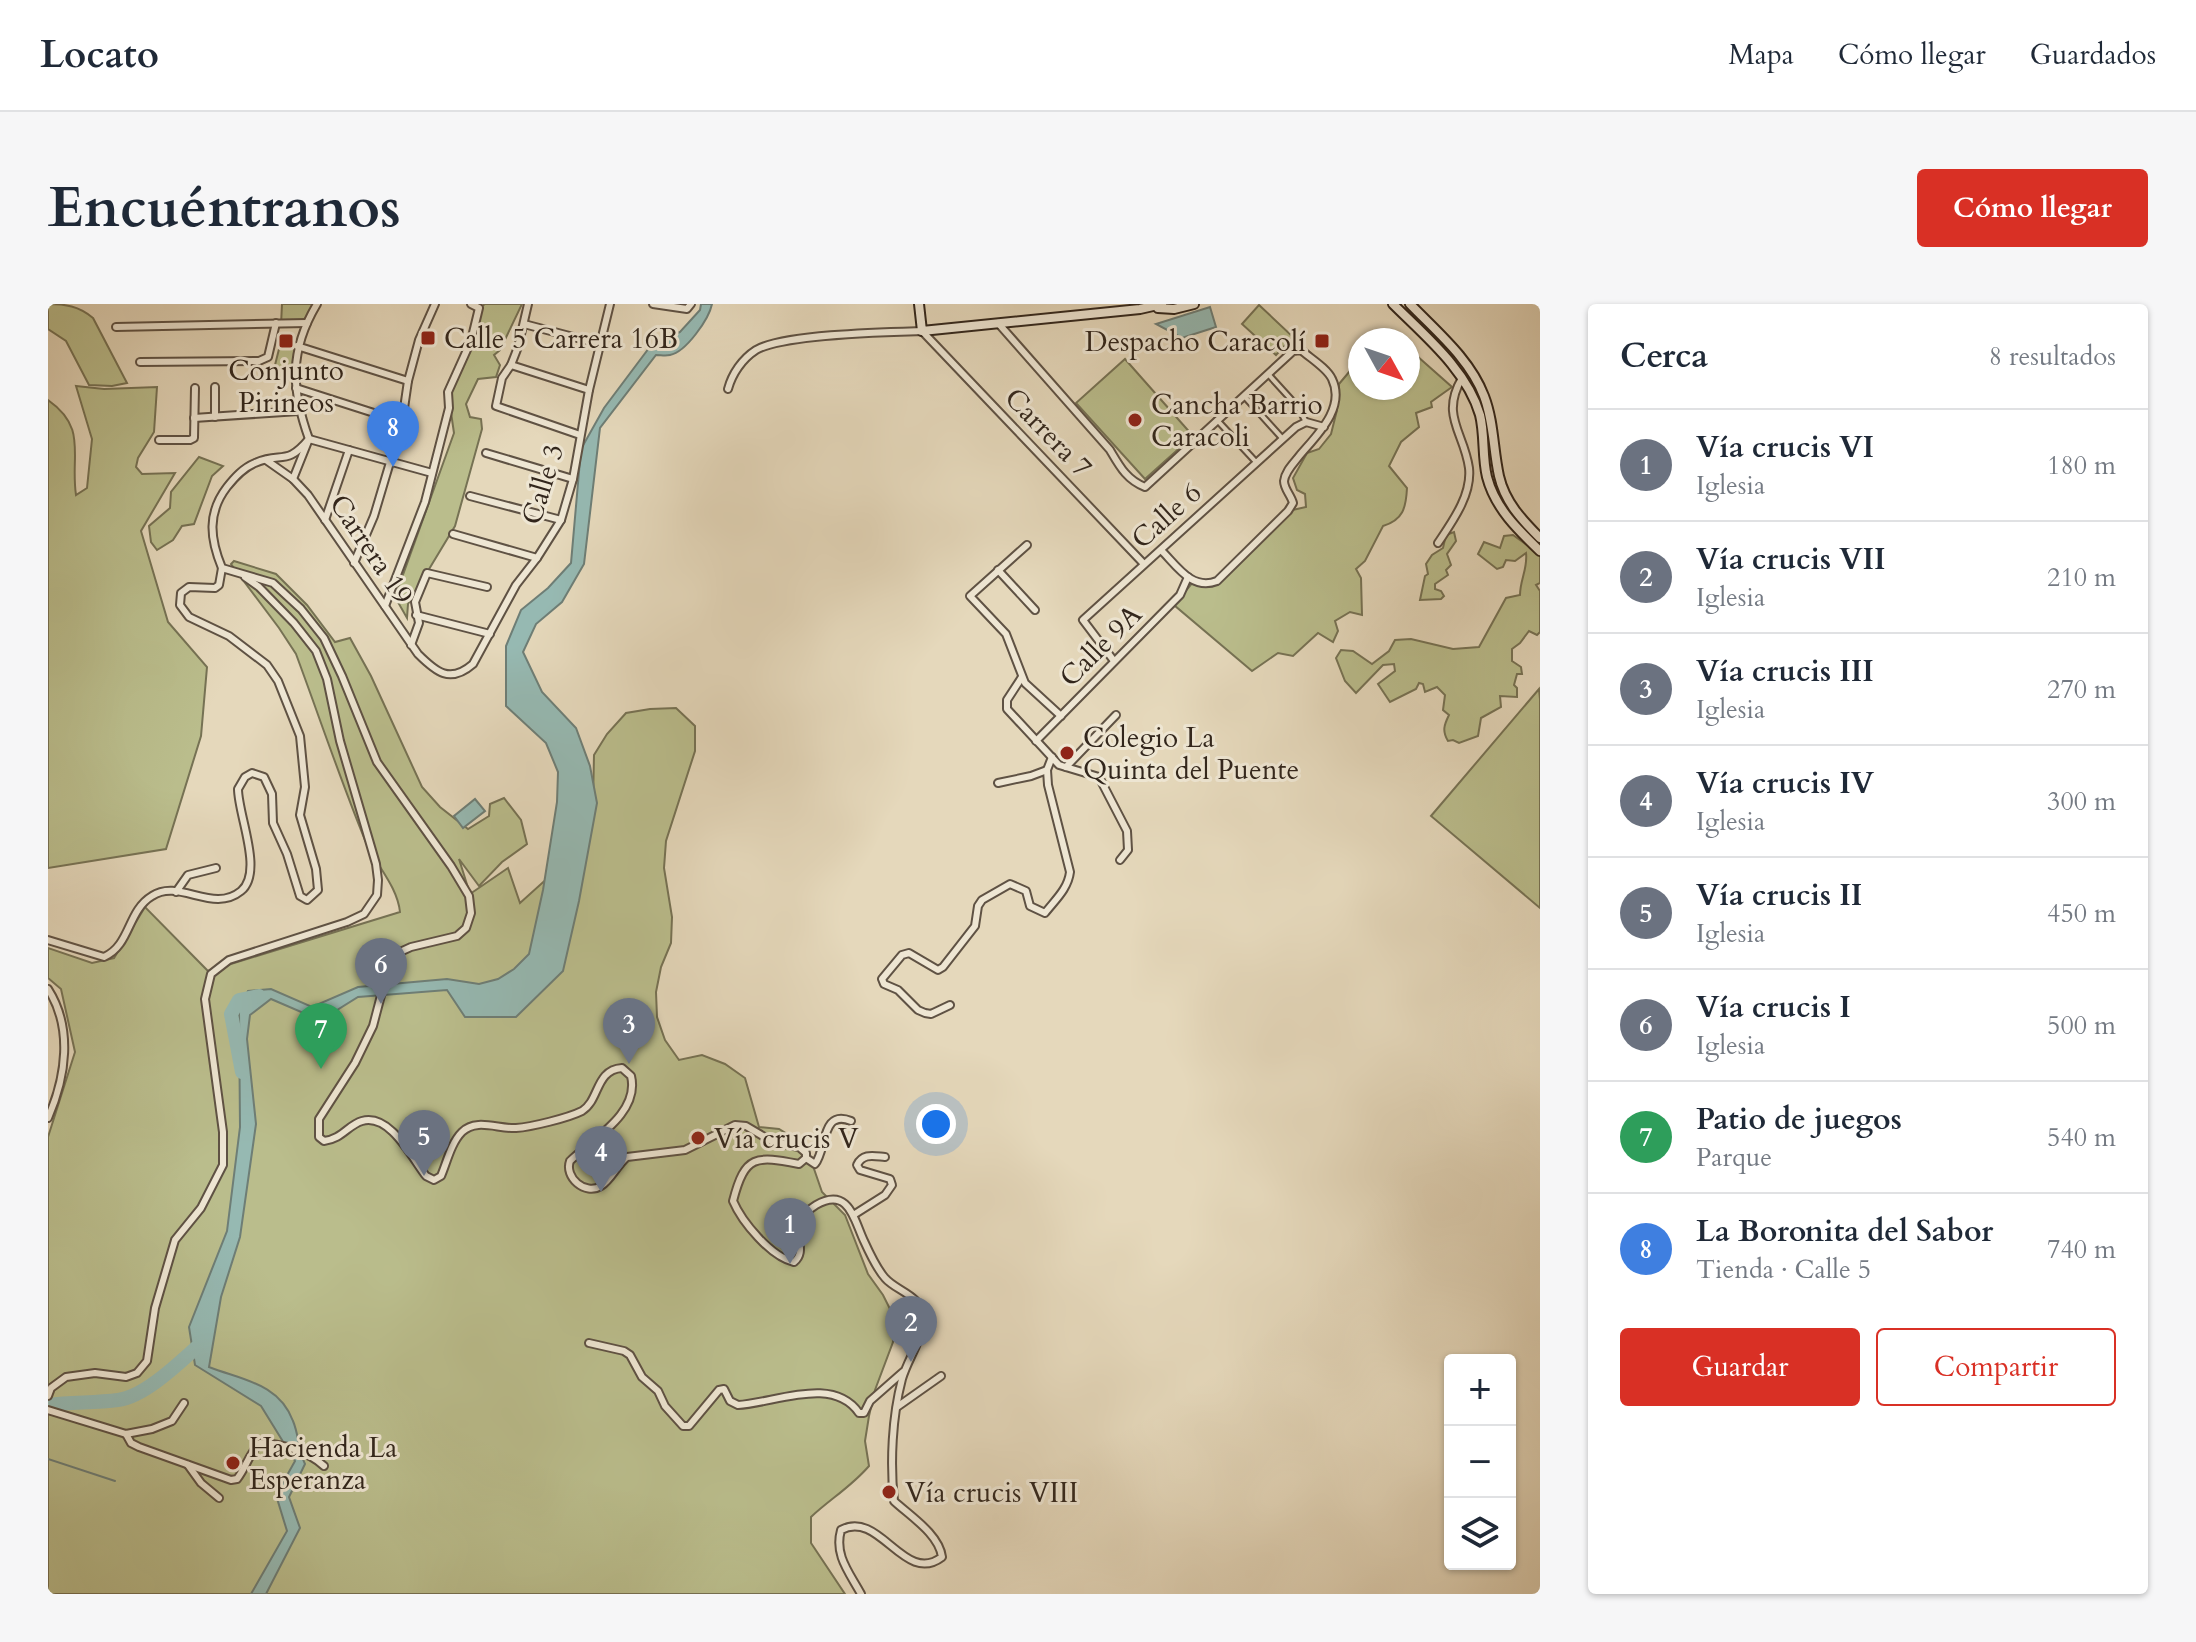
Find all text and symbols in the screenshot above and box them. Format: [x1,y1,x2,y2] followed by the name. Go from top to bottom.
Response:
[40,29,159,81] text: Locato
[1728,36,1794,74] text: Mapa
[1838,36,1986,74] text: Cómo llegar
[2030,36,2156,74] text: Guardados
[1917,169,2148,247] button: Cómo llegar
[48,171,401,246] text: Encuéntranos
[444,320,678,358] place label: Calle 5 Carrera 16B
[1085,323,1306,361] place label: Despacho Caracolí
[1348,328,1420,400] north arrow
[419,329,437,347] marker: Calle 5 Carrera 16B
[277,332,295,350] marker: Conjunto Pirineos
[1313,332,1331,350] marker: Despacho Caracolí
[1620,333,1708,379] text: Cerca
[1989,339,2116,374] text: 8 resultados
[228,352,344,422] place label: Conjunto Pirineos
[996,380,1100,486] street label: Carrera 7
[1151,386,1323,456] place label: Cancha Barrio Caracoli
[367,401,419,467] pin: 8
[1126,411,1144,429] marker: Cancha Barrio Caracoli
[1696,427,1874,468] text: Vía crucis VI
[513,439,573,529] street label: Calle 3
[1639,448,1653,483] text: 1
[2047,448,2116,483] text: 180 m
[1696,468,1765,503] text: Iglesia
[1123,474,1210,557] street label: Calle 6
[320,487,422,612] street label: Carrera 19
[1696,539,1886,580] text: Vía crucis VII
[1639,560,1653,595] text: 2
[2047,560,2116,595] text: 210 m
[1696,580,1765,615] text: Iglesia
[1051,596,1150,695] street label: Calle 9A
[1696,651,1874,692] text: Vía crucis III
[1639,672,1653,707] text: 3
[2047,672,2116,707] text: 270 m
[1696,692,1765,727] text: Iglesia
[1083,719,1299,789] place label: Colegio La Quinta del Puente
[1058,744,1076,762] marker: Colegio La Quinta del Puente
[1696,763,1874,804] text: Vía crucis IV
[1639,784,1653,819] text: 4
[2047,784,2116,819] text: 300 m
[1696,804,1765,839] text: Iglesia
[1696,875,1862,916] text: Vía crucis II
[1639,896,1653,931] text: 5
[2047,896,2116,931] text: 450 m
[1696,916,1765,951] text: Iglesia
[355,938,407,1004] pin: 6
[1696,987,1851,1028] text: Vía crucis I
[603,998,655,1064] pin: 3
[295,1003,347,1069] pin: 7
[1639,1008,1653,1043] text: 6
[2047,1008,2116,1043] text: 500 m
[1696,1028,1765,1063] text: Iglesia
[1696,1099,1902,1140] text: Patio de juegos
[916,1104,956,1144] your location
[398,1110,450,1176] pin: 5
[714,1120,859,1158] place label: Vía crucis V
[1639,1120,1653,1155] text: 7
[2047,1120,2116,1155] text: 540 m
[575,1126,627,1192] pin: 4
[689,1129,707,1147] marker: Vía crucis V
[1696,1140,1772,1175] text: Parque
[764,1198,816,1264] pin: 1
[1696,1211,1993,1252] text: La Boronita del Sabor
[1639,1232,1653,1267] text: 8
[2047,1232,2116,1267] text: 740 m
[1696,1252,1871,1287] text: Tienda · Calle 5
[885,1296,937,1362] pin: 2
[1620,1328,1860,1406] button: Guardar
[1876,1328,2116,1406] button: Compartir
[1444,1354,1516,1570] map controls
[1444,1354,1516,1426] button: +
[1444,1426,1516,1498] button: −
[249,1429,397,1499] place label: Hacienda La Esperanza
[224,1454,242,1472] marker: Hacienda La Esperanza
[905,1474,1078,1512] place label: Vía crucis VIII
[880,1483,898,1501] marker: Vía crucis VIII
[1444,1498,1516,1570] button: layers

